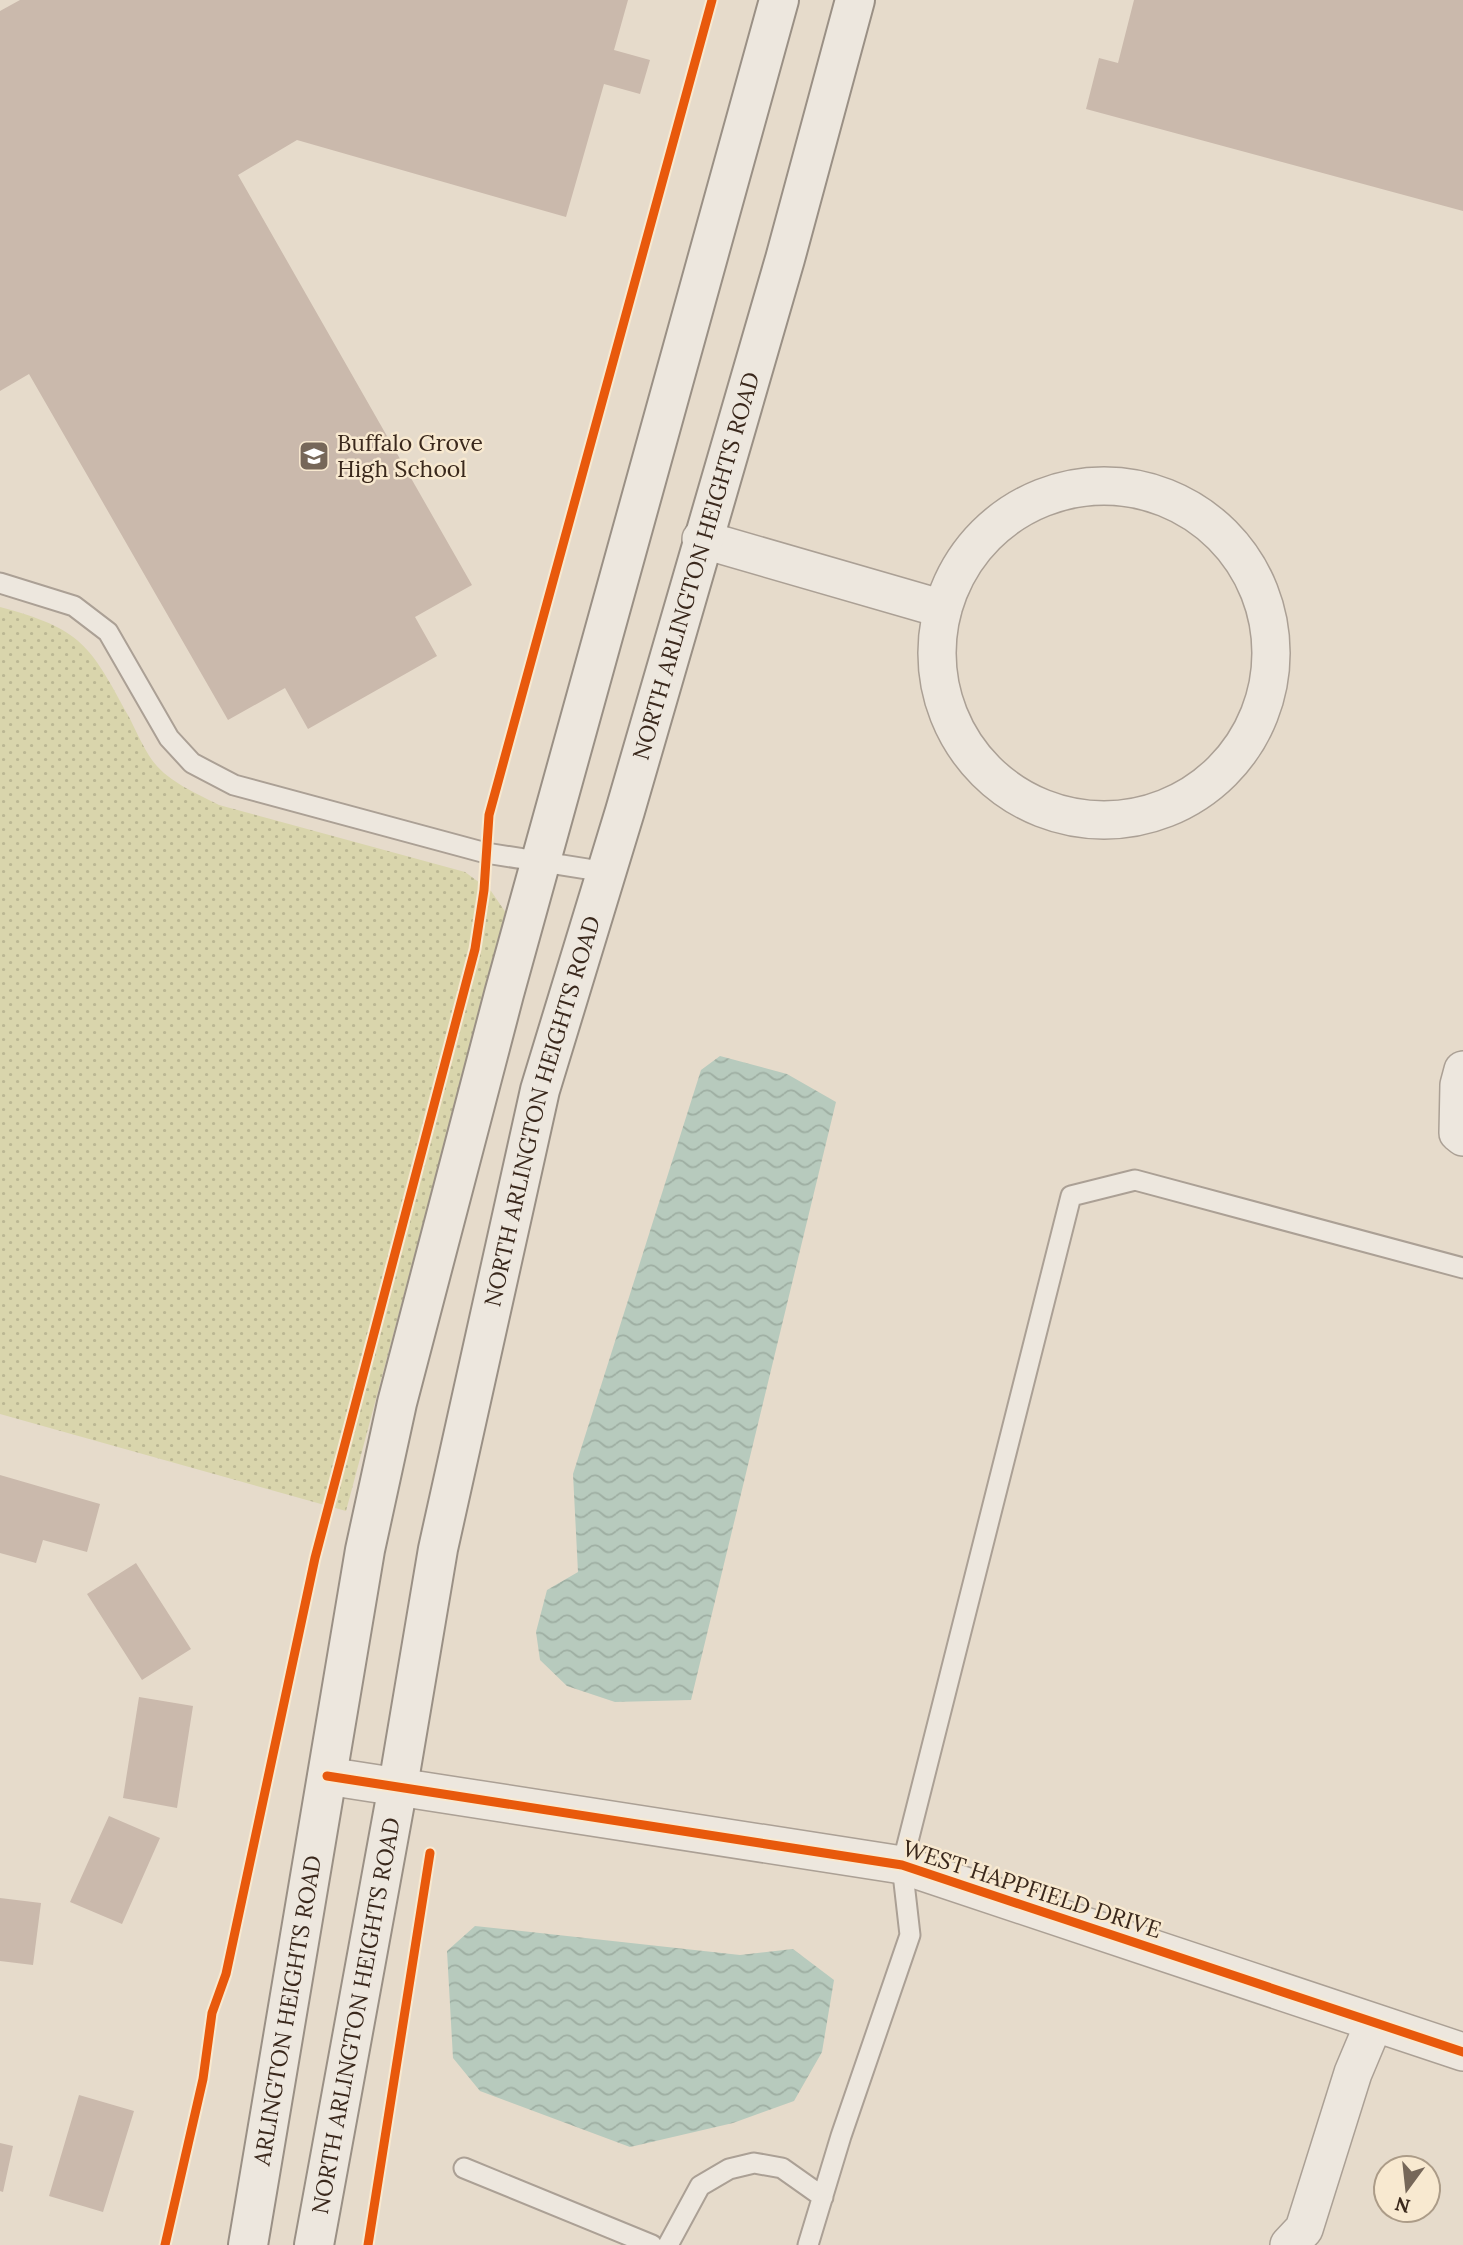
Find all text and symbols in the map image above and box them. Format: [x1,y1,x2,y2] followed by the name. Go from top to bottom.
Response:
[626,368,766,763] street label: NORTH ARLINGTON HEIGHTS ROAD
[337,428,483,483] place label: Buffalo Grove High School
[297,439,331,473] school or university icon: Buffalo Grove High School
[477,912,606,1309] street label: NORTH ARLINGTON HEIGHTS ROAD
[305,1815,406,2216] street label: NORTH ARLINGTON HEIGHTS ROAD
[899,1833,1165,1944] street label: WEST HAPPFIELD DRIVE
[246,1853,327,2168] street label: ARLINGTON HEIGHTS ROAD
[1372,2154,1442,2224] north arrow
[1392,2192,1413,2219] text: N

